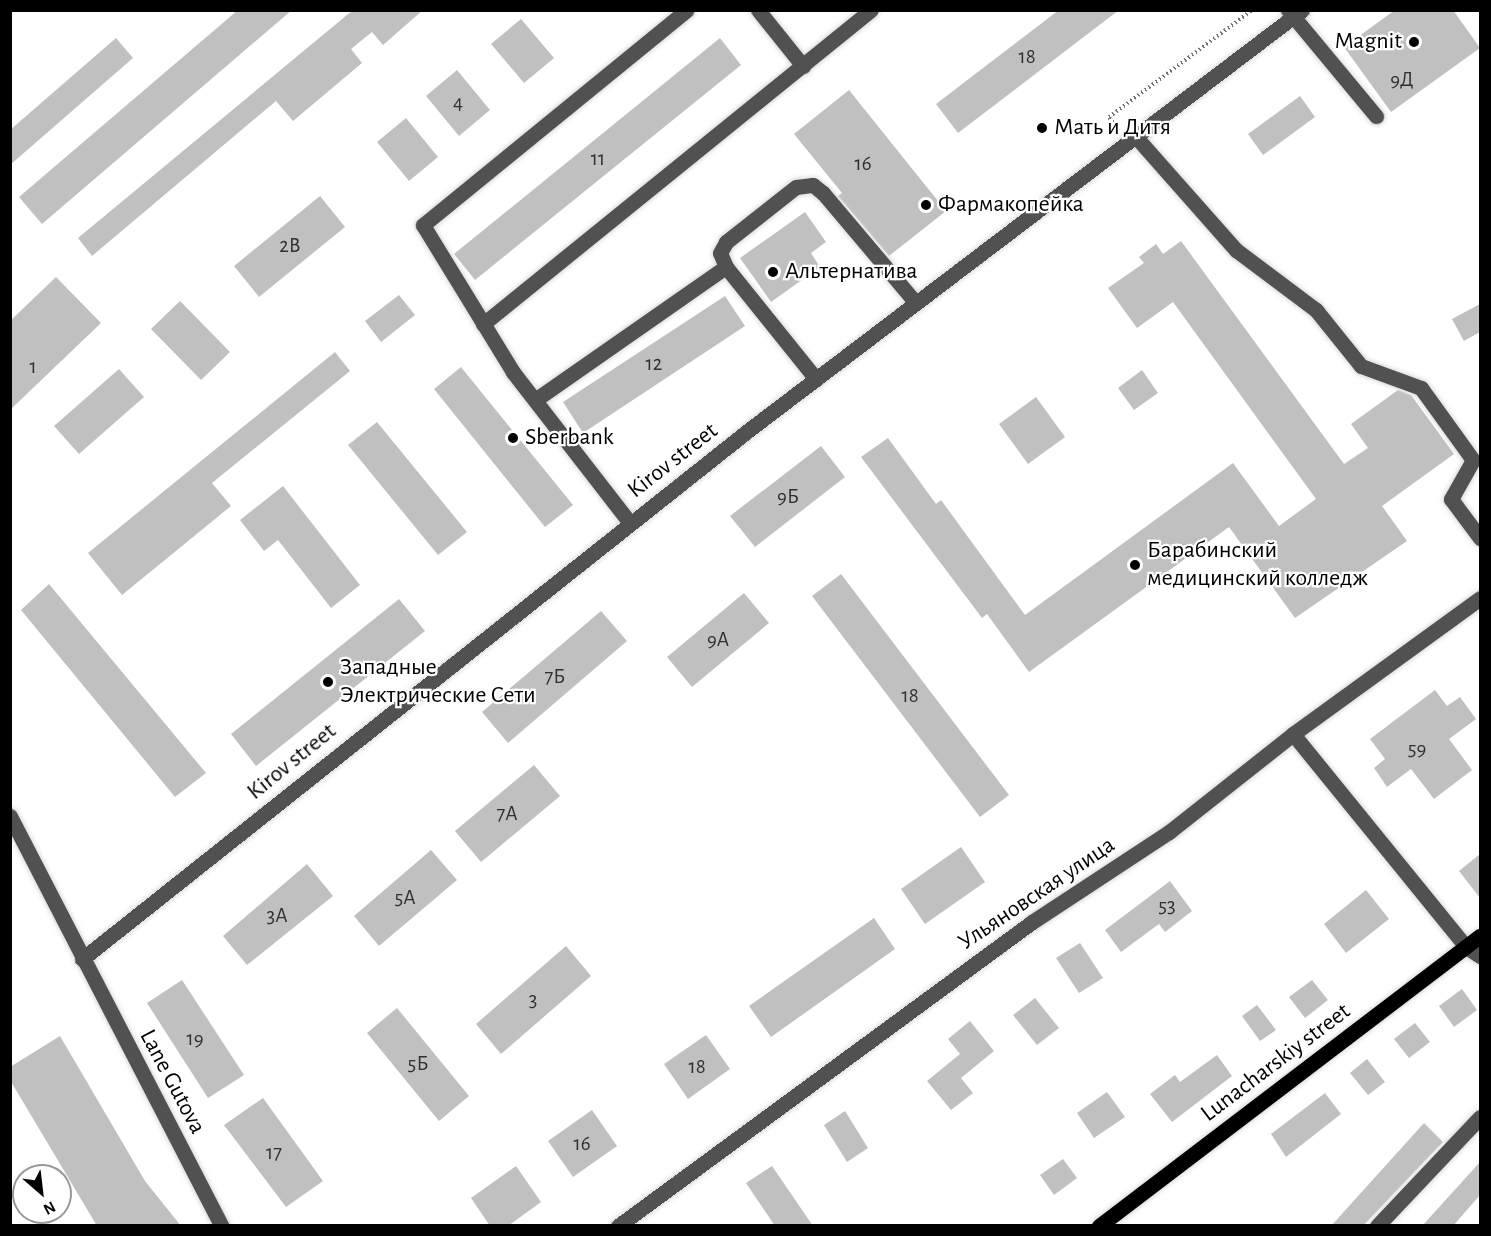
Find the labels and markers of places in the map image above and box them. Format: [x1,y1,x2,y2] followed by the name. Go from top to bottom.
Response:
[1335,28,1402,56] place label: Magnit
[1407,35,1421,49] marker: Magnit
[1054,114,1171,142] place label: Мать и Дитя
[1035,121,1049,135] marker: Мать и Дитя
[938,191,1084,219] place label: Фармакопейка
[919,198,933,212] marker: Фармакопейка
[785,258,918,286] place label: Альтернатива
[766,265,780,279] marker: Альтернатива
[525,424,614,452] place label: Sberbank
[506,431,520,445] marker: Sberbank
[1147,537,1368,593] place label: Барабинский медицинский колледж
[1128,558,1142,572] marker: Барабинский медицинский колледж
[340,654,536,710] place label: Западные Электрические Сети
[321,675,335,689] marker: Западные Электрические Сети

